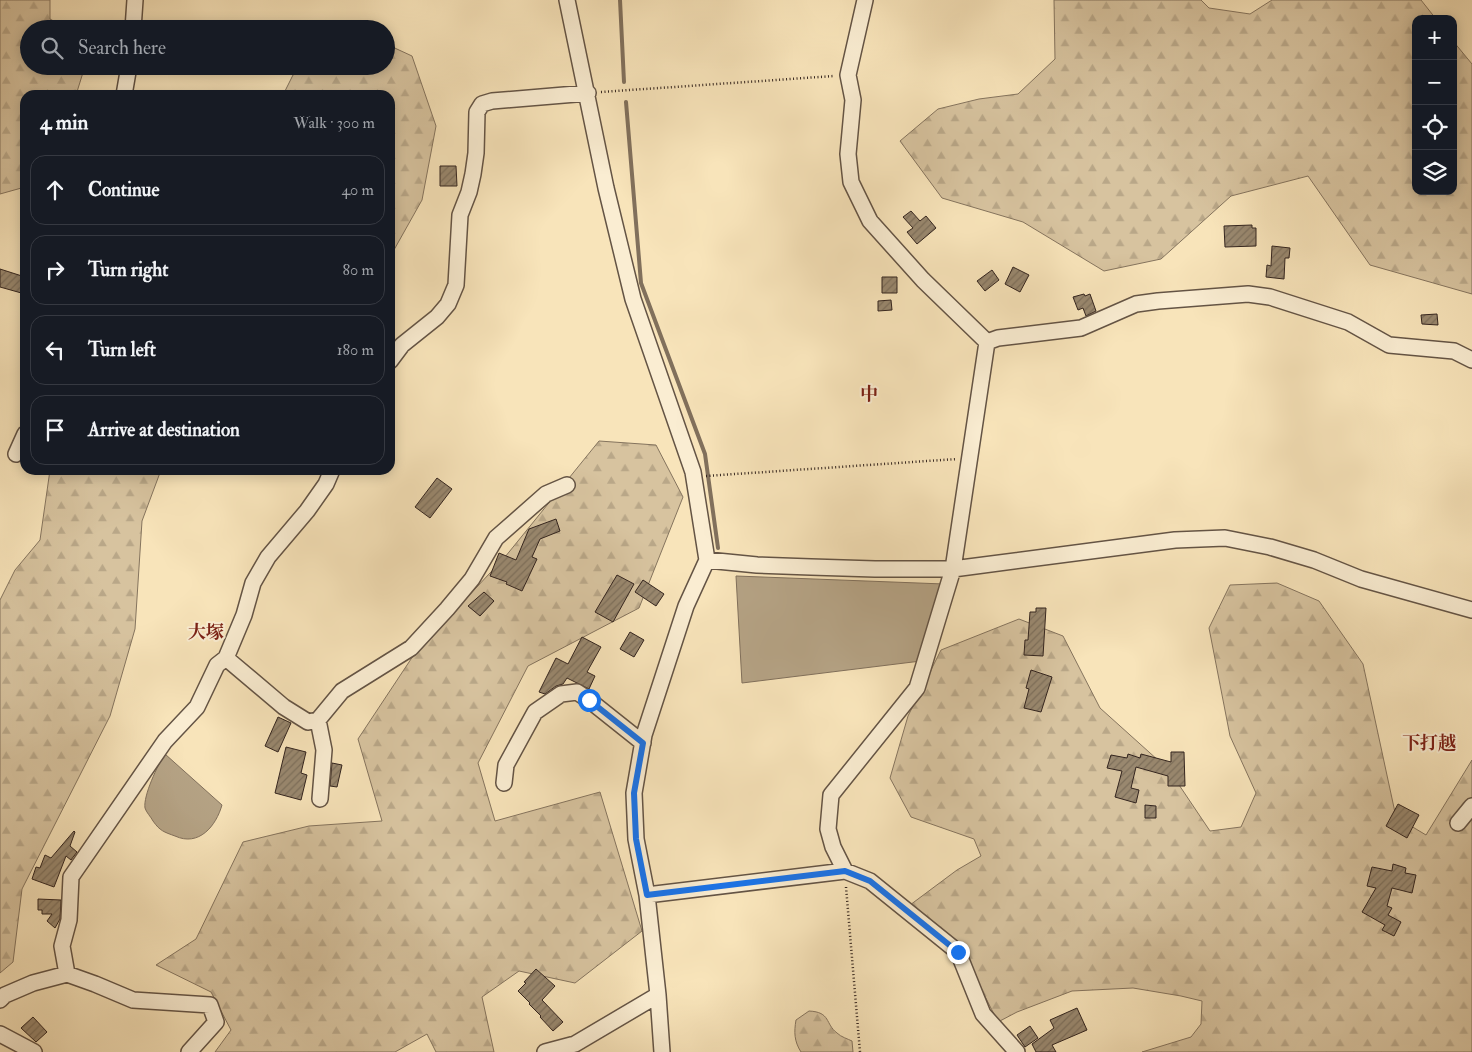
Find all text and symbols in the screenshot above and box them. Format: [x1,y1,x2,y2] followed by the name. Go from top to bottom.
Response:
[1412,15,1457,195] map controls
[1412,15,1457,60] button: +
[20,20,395,75] search box
[38,34,66,62] icon: search
[78,36,166,60] text: Search here
[1412,60,1457,105] button: −
[1412,105,1457,150] button: locate
[40,109,88,136] text: 4 min
[294,113,375,133] text: Walk · 300 m
[1412,150,1457,195] button: layers
[41,176,69,204] icon: ahead
[88,178,159,202] text: Continue
[341,180,374,200] text: 40 m
[41,256,69,284] icon: right
[88,258,168,282] text: Turn right
[343,260,374,280] text: 80 m
[41,336,69,364] icon: left
[88,338,156,362] text: Turn left
[337,340,374,360] text: 180 m
[860,383,878,406] district label: 中
[41,416,69,444] icon: arrive
[88,418,240,442] text: Arrive at destination
[188,621,224,644] district label: 大塚
[578,689,601,712] route start
[1402,732,1456,755] district label: 下打越
[947,941,970,964] route end

